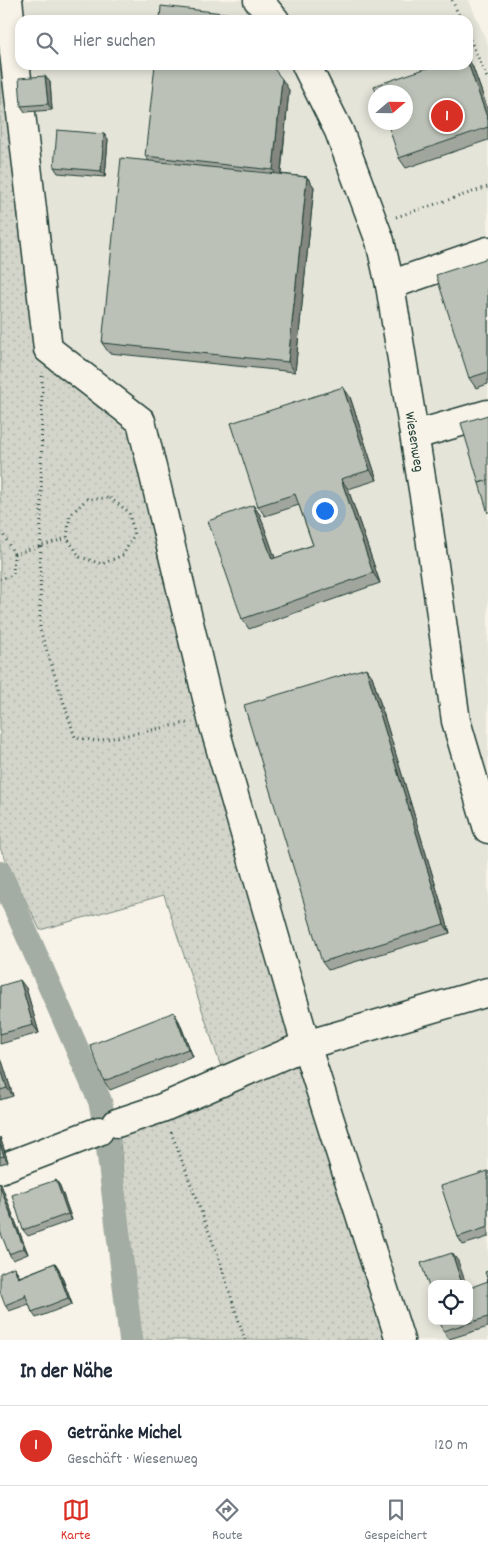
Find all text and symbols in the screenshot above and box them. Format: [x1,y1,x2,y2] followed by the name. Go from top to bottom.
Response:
[15,15,473,70] search box
[33,29,61,57] icon: search
[73,29,156,56] text: Hier suchen
[368,85,413,130] north arrow
[431,97,463,135] pin: 1
[398,410,429,474] street label: Wiesenweg
[312,498,338,524] your location
[428,1280,473,1325] map controls
[428,1280,473,1325] button: locate
[20,1358,112,1388] text: In der Nähe
[67,1421,182,1448] text: Getränke Michel
[34,1434,38,1457] text: 1
[434,1434,468,1457] text: 120 m
[67,1448,198,1471] text: Geschäft · Wiesenweg
[61,1496,90,1546] tab: Karte
[212,1496,243,1546] tab: Route
[364,1496,427,1546] tab: Gespeichert

